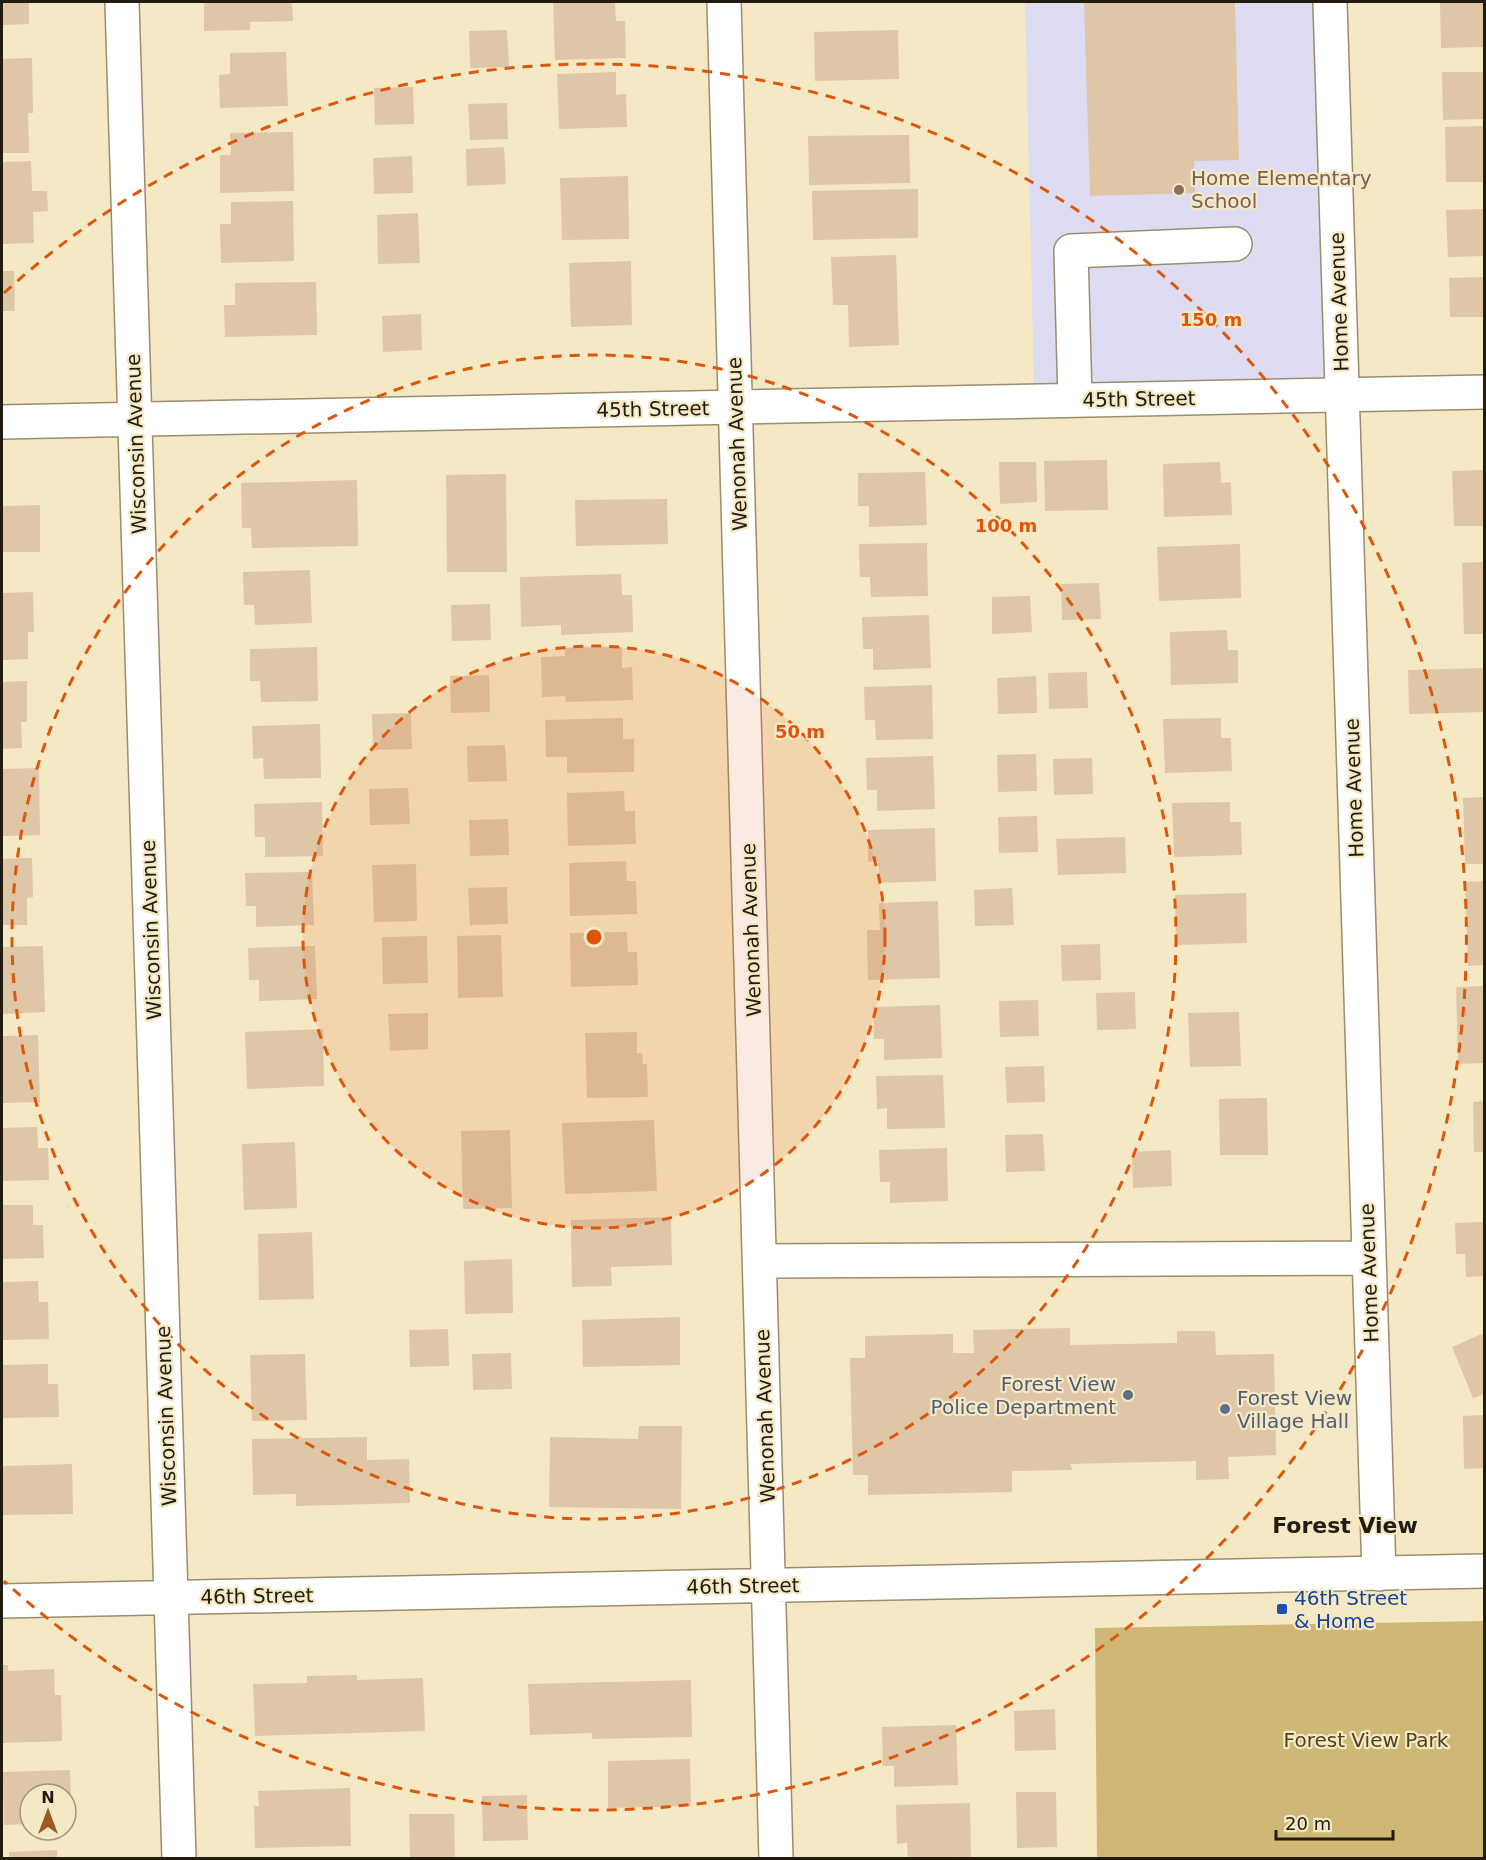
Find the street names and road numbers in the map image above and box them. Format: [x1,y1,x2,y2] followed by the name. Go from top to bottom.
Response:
[1325,232,1353,372] street label: Home Avenue
[121,353,151,535] street label: Wisconsin Avenue
[722,357,752,531] street label: Wenonah Avenue
[1082,386,1196,412] street label: 45th Street
[596,396,710,422] street label: 45th Street
[1340,718,1368,858] street label: Home Avenue
[136,839,166,1021] street label: Wisconsin Avenue
[736,843,766,1017] street label: Wenonah Avenue
[1355,1203,1383,1343] street label: Home Avenue
[151,1325,181,1507] street label: Wisconsin Avenue
[750,1329,780,1503] street label: Wenonah Avenue
[686,1573,800,1599] street label: 46th Street
[200,1583,314,1609] street label: 46th Street

